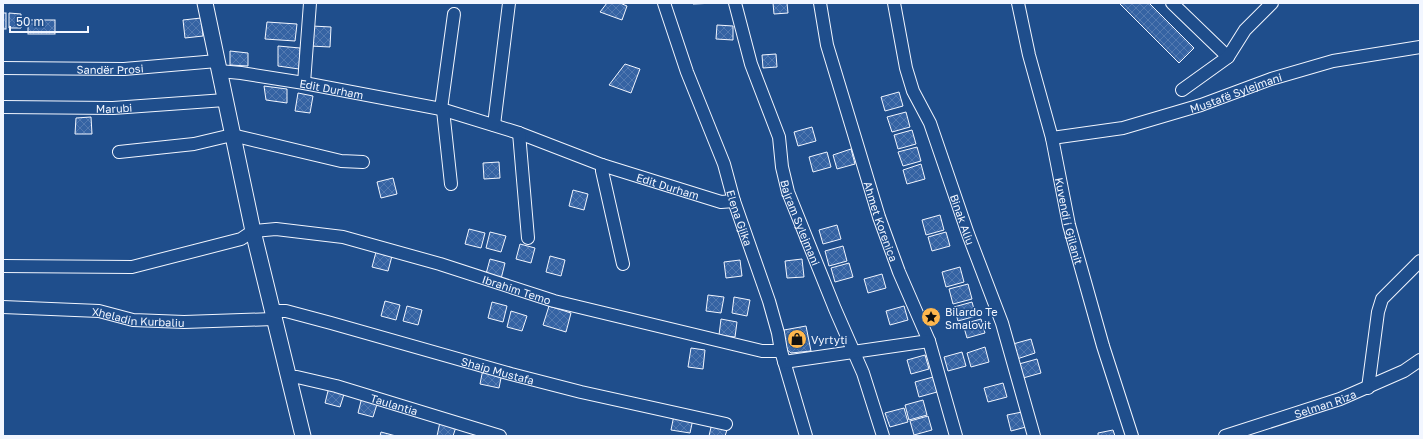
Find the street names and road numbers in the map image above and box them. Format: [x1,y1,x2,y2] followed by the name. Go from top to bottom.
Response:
[76,61,144,75] street label: Sandër Prosi
[1188,70,1283,115] street label: Mustafë Sylejmani
[299,76,365,101] street label: Edit Durham
[96,100,133,115] street label: Marubi
[635,170,701,201] street label: Edit Durham
[1053,176,1086,266] street label: Kuvendi i Gjilanit
[779,178,823,267] street label: Bajram Sylejmani
[862,179,901,263] street label: Ahmet Korenica
[725,188,756,247] street label: Elena Gjika
[948,192,978,246] street label: Binak Aliu
[481,272,553,306] street label: Ibrahim Temo
[92,304,185,329] street label: Xheladin Kurbaliu
[460,354,536,386] street label: Shaip Mustafa
[1292,386,1358,420] street label: Selman Riza
[369,390,420,417] street label: Taulantia

